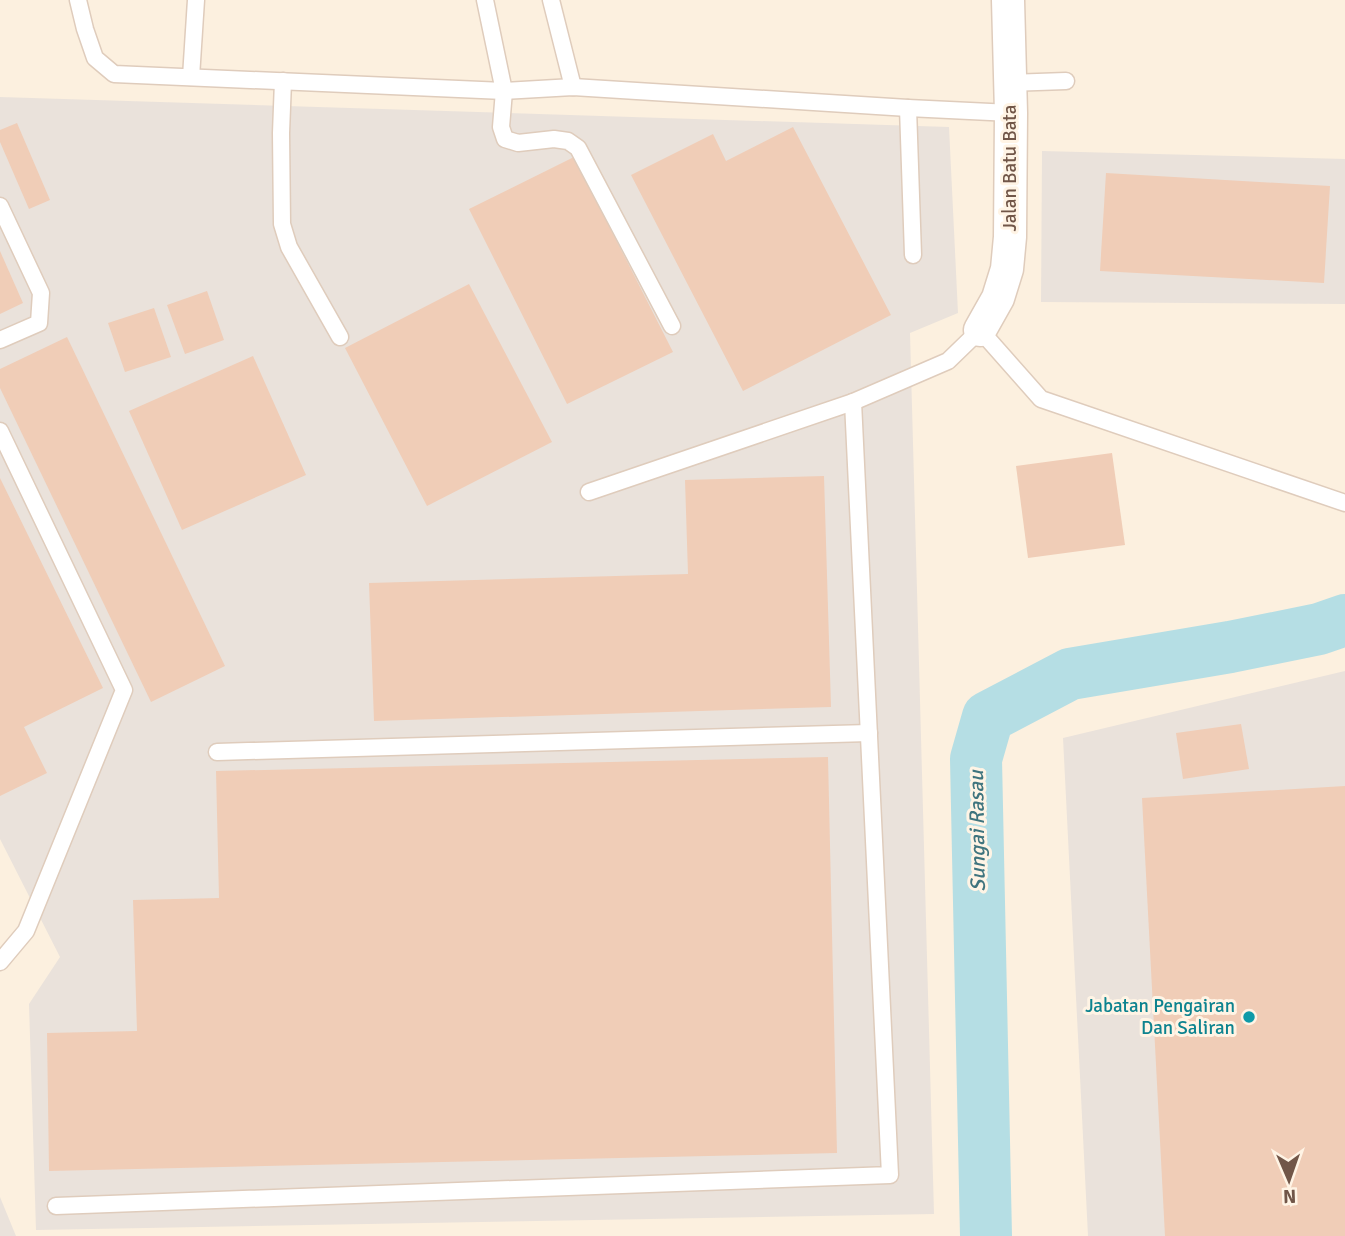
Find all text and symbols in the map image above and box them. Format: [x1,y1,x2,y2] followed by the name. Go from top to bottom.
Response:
[998,105,1022,231] street label: Jalan Batu Bata
[963,769,991,892] water label: Sungai Rasau
[1085,994,1235,1040] place label: Jabatan Pengairan Dan Saliran
[1241,1009,1257,1025] marker: Jabatan Pengairan Dan Saliran
[1254,1145,1324,1215] north arrow
[1283,1184,1297,1208] text: N

